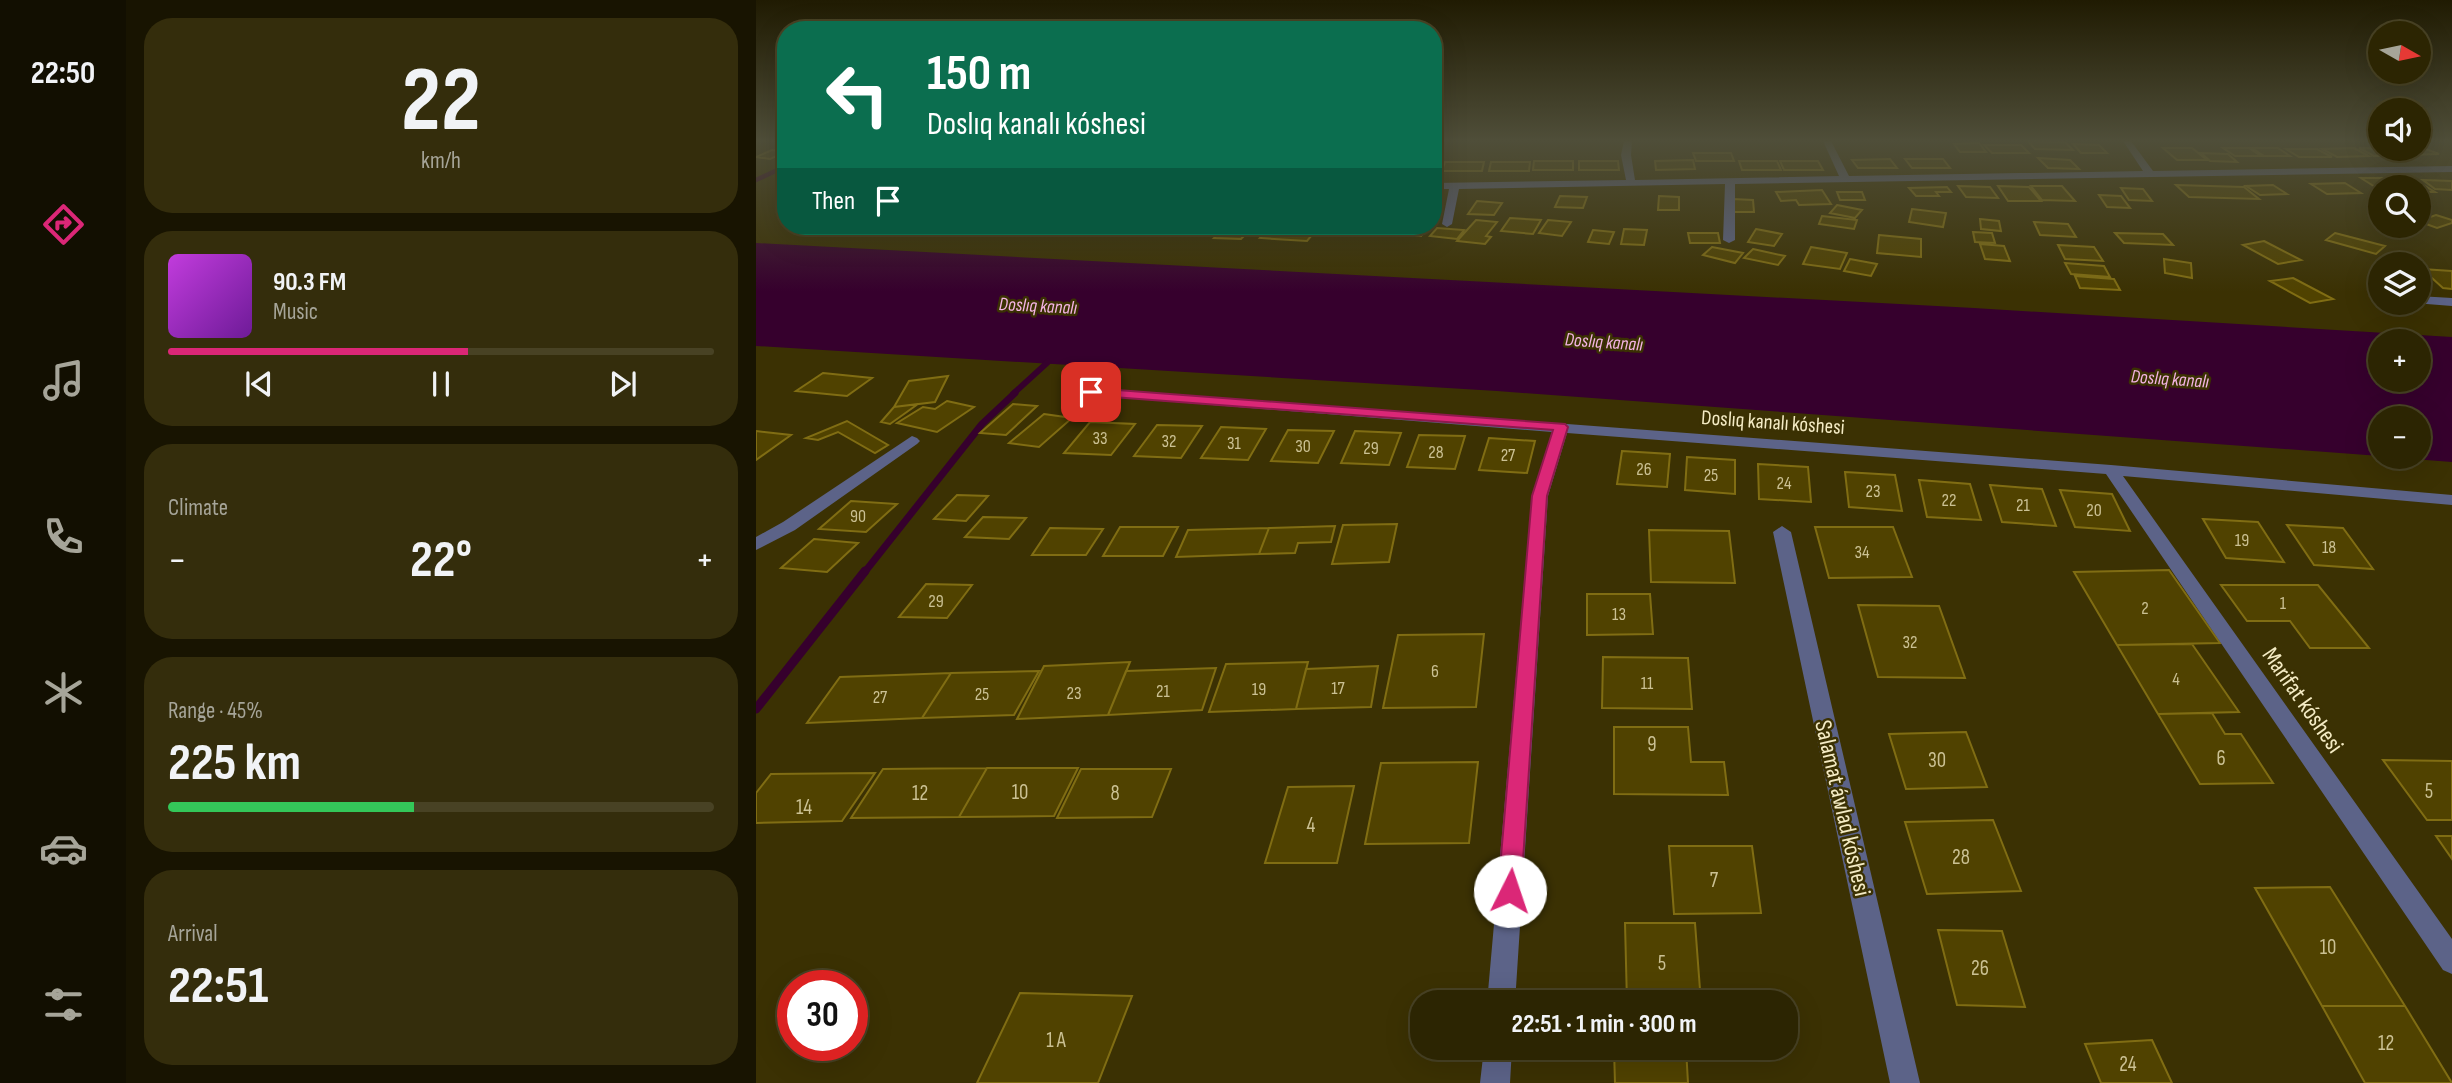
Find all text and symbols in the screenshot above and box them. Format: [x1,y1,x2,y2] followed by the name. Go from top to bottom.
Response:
[2368,21,2431,84] north arrow
[2368,21,2431,469] map controls
[927,45,1031,104] text: 150 m
[401,47,481,156] text: 22
[812,49,903,140] icon: left
[31,54,95,93] text: 22:50
[2368,98,2431,161] button: sound
[927,105,1146,144] text: Doslıq kanalı kóshesi
[421,147,461,175] text: km/h
[2368,175,2431,238] button: search
[869,182,907,220] icon: arrive
[812,186,855,217] text: Then
[39,200,88,249] icon: directions
[2368,252,2431,315] button: layers
[273,267,346,298] text: 90.3 FM
[998,293,1078,320] water label: Doslıq kanalı
[273,298,318,326] text: Music
[1564,328,1644,357] water label: Doslıq kanalı
[2368,329,2431,392] button: +
[39,356,88,405] icon: music
[1061,362,1121,422] pin
[240,365,278,403] icon: previous
[422,365,460,403] icon: pause
[604,365,642,403] icon: next
[2130,365,2210,394] water label: Doslıq kanalı
[1072,373,1110,411] icon: arrive
[1700,405,1845,440] street label: Doslıq kanalı kóshesi
[2368,406,2431,469] button: −
[1092,428,1108,449] house number: 33
[1162,431,1176,452] house number: 32
[1227,433,1242,454] house number: 31
[1295,436,1311,457] house number: 30
[1363,438,1379,459] house number: 29
[1428,442,1444,463] house number: 28
[1501,445,1516,466] house number: 27
[1636,459,1652,480] house number: 26
[1704,465,1718,486] house number: 25
[1777,473,1792,494] house number: 24
[1866,481,1881,502] house number: 23
[1942,490,1956,511] house number: 22
[168,494,228,522] text: Climate
[2016,495,2031,516] house number: 21
[2086,500,2102,521] house number: 20
[850,506,866,527] house number: 90
[39,512,88,561] icon: phone
[410,529,472,592] text: 22°
[2235,530,2249,551] house number: 19
[2322,537,2336,558] house number: 18
[168,538,187,583] text: −
[695,538,714,583] text: +
[1854,542,1870,563] house number: 34
[928,591,944,612] house number: 29
[2280,593,2287,614] house number: 1
[2141,598,2149,619] house number: 2
[1612,604,1626,625] house number: 13
[1903,632,1917,653] house number: 32
[2256,642,2350,759] street label: Marifat kóshesi
[1431,661,1439,682] house number: 6
[39,668,88,717] icon: climate
[2172,669,2180,690] house number: 4
[1641,673,1654,694] house number: 11
[1331,678,1346,699] house number: 17
[1252,679,1266,700] house number: 19
[1156,681,1171,702] house number: 21
[1067,683,1082,704] house number: 23
[975,684,989,705] house number: 25
[873,687,888,708] house number: 27
[168,697,263,725] text: Range · 45%
[1808,717,1877,899] street label: Salamat áwlad kóshesi
[168,732,301,795] text: 225 km
[1647,732,1657,757] house number: 9
[2216,746,2226,771] house number: 6
[1928,748,1946,773] house number: 30
[2425,779,2433,804] house number: 5
[1012,780,1028,805] house number: 10
[912,781,928,806] house number: 12
[1110,781,1120,806] house number: 8
[796,795,812,820] house number: 14
[1307,813,1316,838] house number: 4
[39,824,88,873] icon: car
[1952,845,1970,870] house number: 28
[1473,854,1547,928] position arrow
[1710,868,1719,893] house number: 7
[168,920,217,948] text: Arrival
[2320,935,2336,960] house number: 10
[1658,951,1666,976] house number: 5
[168,955,268,1018] text: 22:51
[1971,956,1989,981] house number: 26
[777,970,868,1061] speed limit sign: 30
[39,980,88,1029] icon: filters
[1512,1009,1696,1040] text: 22:51 · 1 min · 300 m
[1046,1028,1067,1053] house number: 1 А
[2378,1031,2394,1056] house number: 12
[2119,1052,2137,1077] house number: 24

